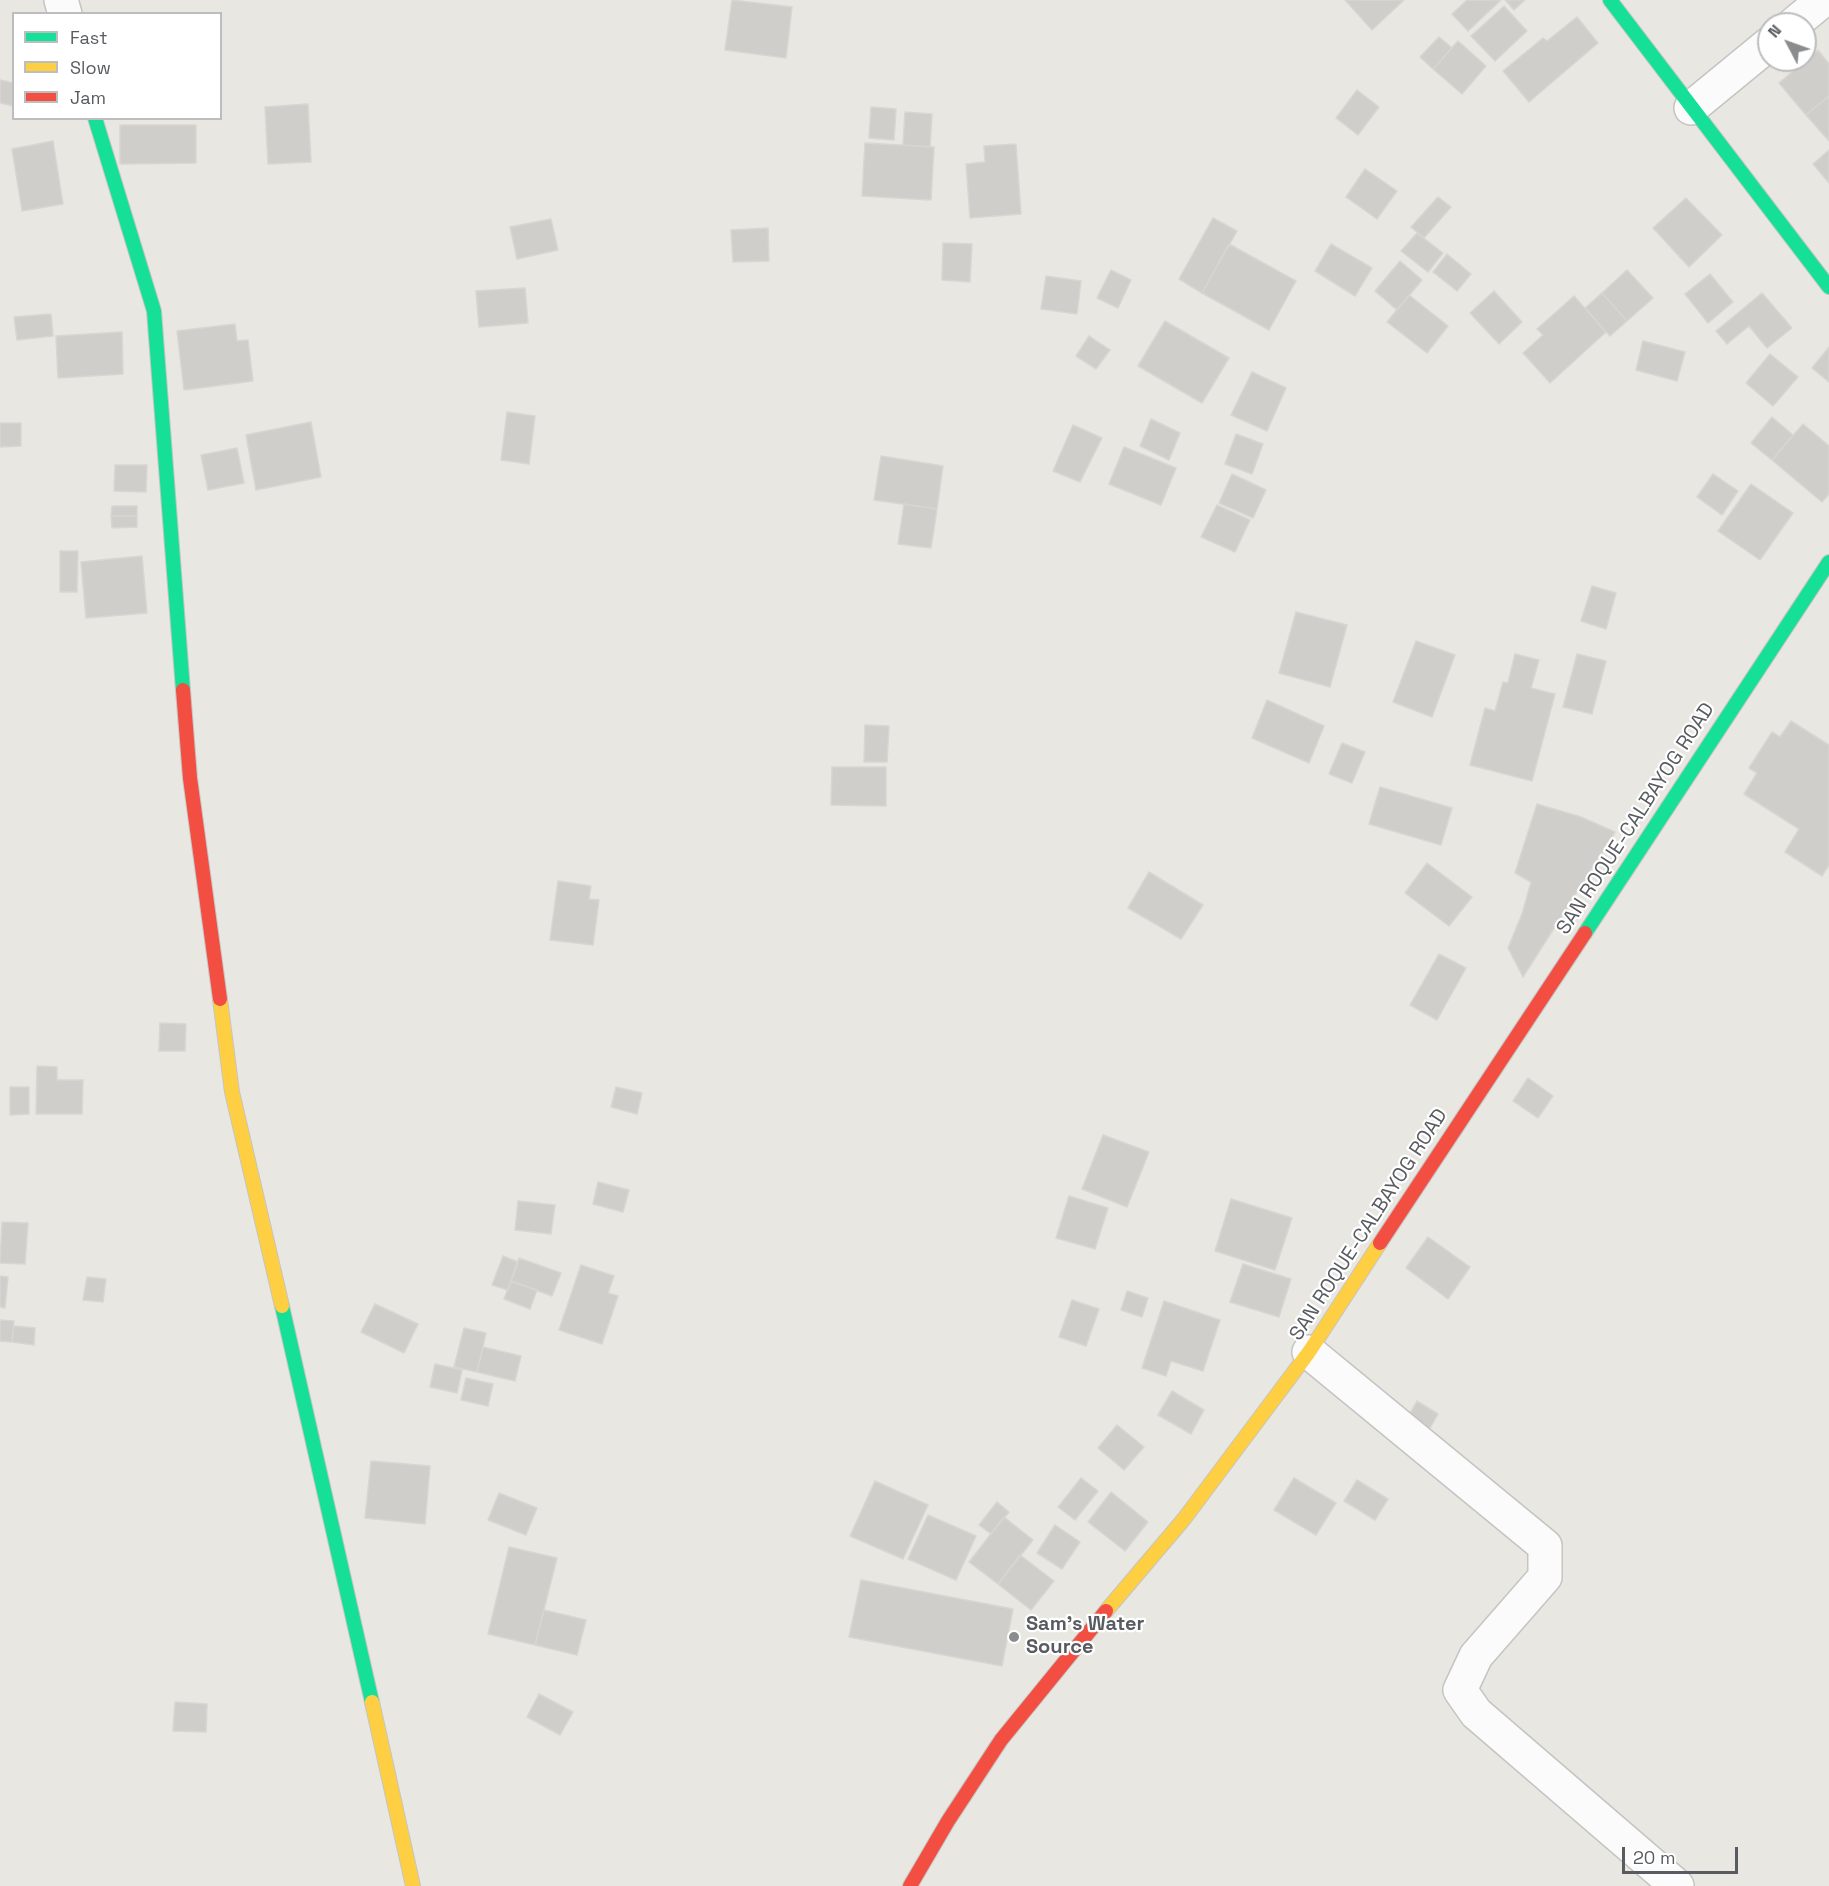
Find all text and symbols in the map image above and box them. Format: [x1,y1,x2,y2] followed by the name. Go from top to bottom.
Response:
[12,12,222,120] legend
[1757,12,1817,72] north arrow
[1763,20,1786,42] text: N
[70,26,107,49] text: Fast
[70,56,111,79] text: Slow
[70,86,106,109] text: Jam
[1552,699,1720,939] street label: SAN ROQUE-CALBAYOG ROAD
[1285,1105,1453,1345] street label: SAN ROQUE-CALBAYOG ROAD
[1026,1613,1145,1660] place label: Sam's Water Source
[1007,1630,1021,1644] marker: Sam's Water Source
[1625,1835,1740,1873] scale bar
[1633,1846,1676,1869] text: 20 m

